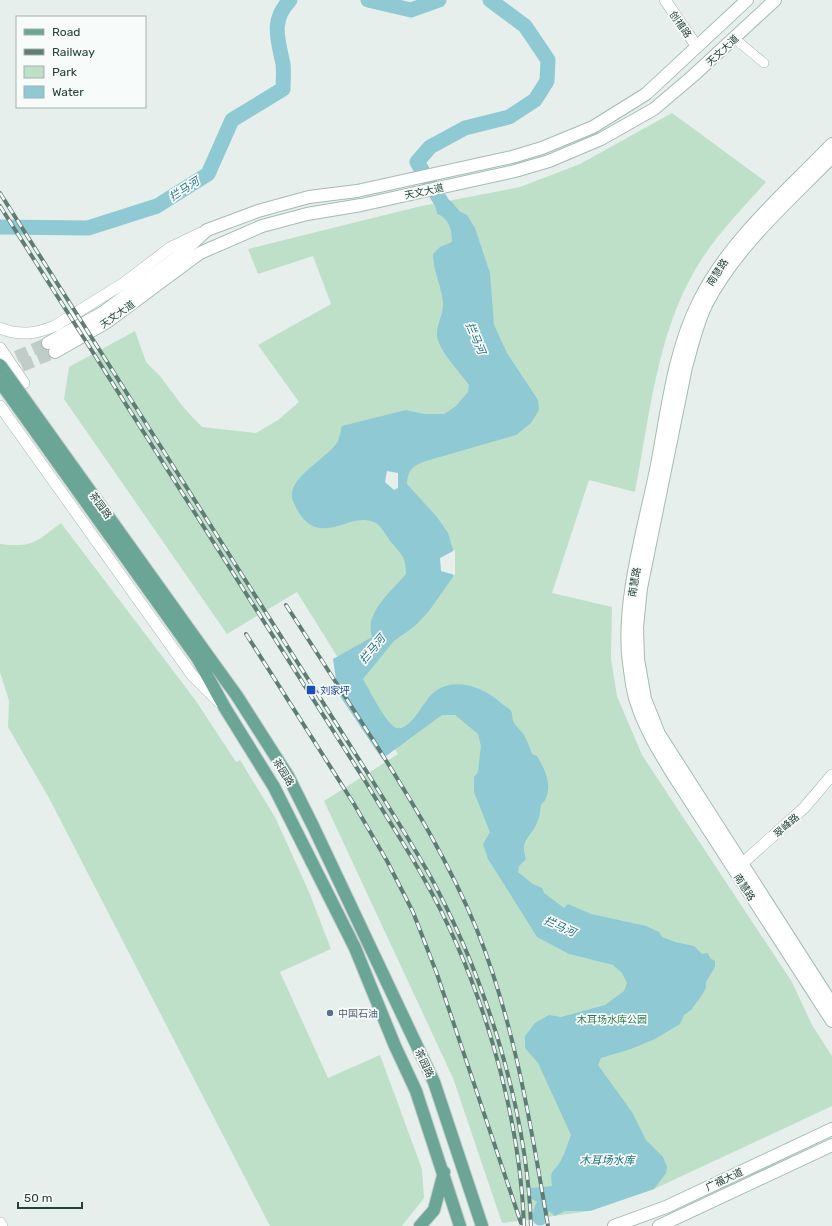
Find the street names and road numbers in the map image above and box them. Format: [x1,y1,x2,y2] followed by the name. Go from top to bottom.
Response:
[667,9,694,40] street label: 创禧路
[704,33,741,69] street label: 天文大道
[403,182,445,202] street label: 天文大道
[704,257,731,288] street label: 南慧路
[98,298,137,331] street label: 天文大道
[87,490,114,521] street label: 茶园路
[626,566,643,598] street label: 南慧路
[270,757,296,788] street label: 茶园路
[772,811,802,840] street label: 翠峰路
[731,872,757,903] street label: 南慧路
[412,1047,436,1080] street label: 茶园路
[704,1166,745,1194] street label: 广福大道

